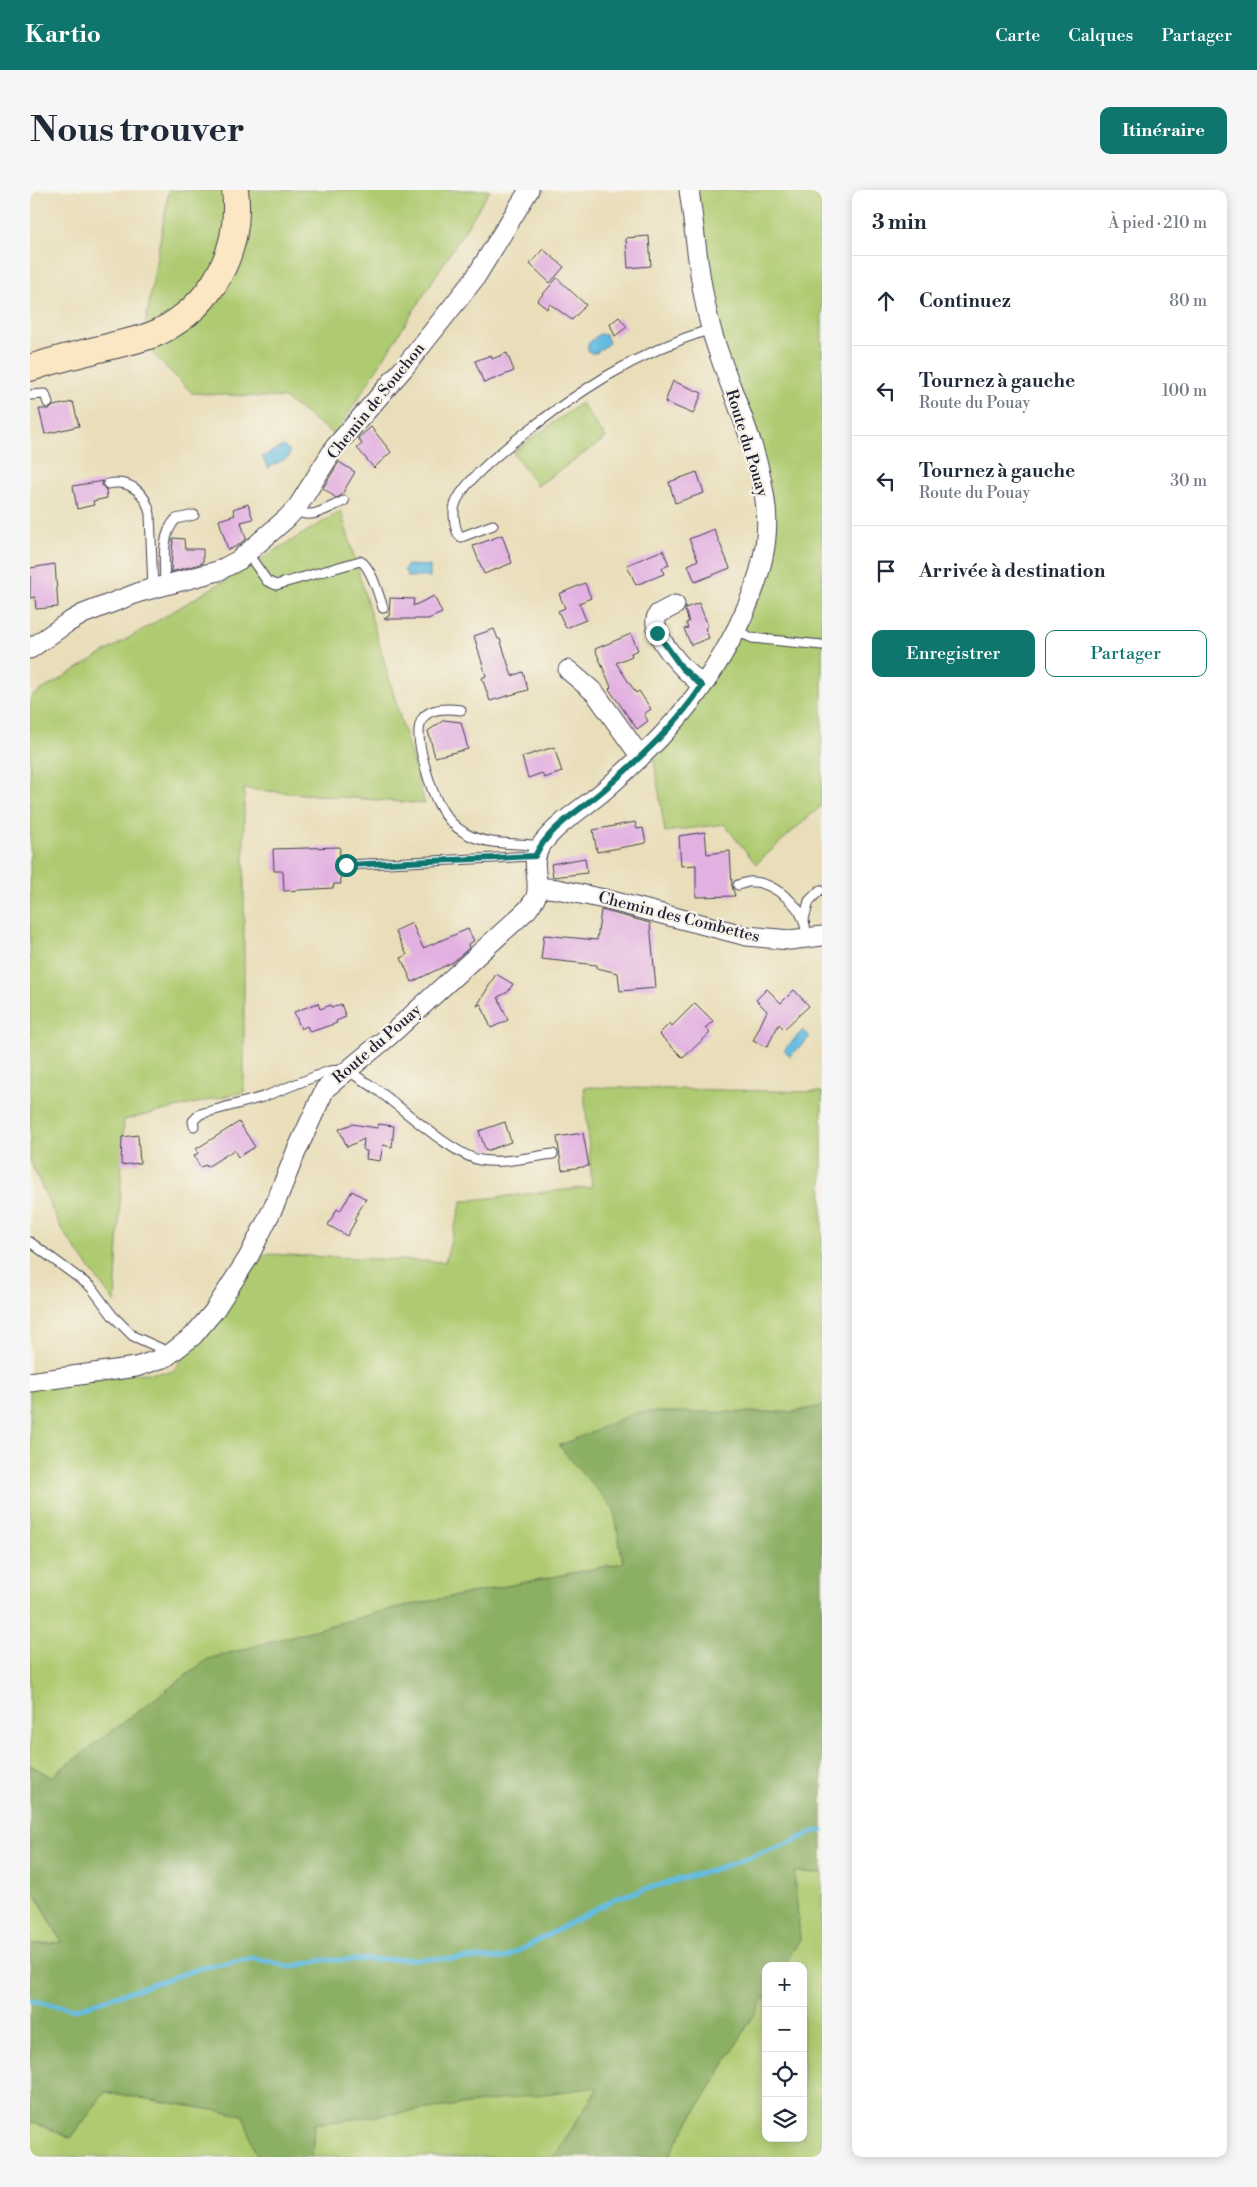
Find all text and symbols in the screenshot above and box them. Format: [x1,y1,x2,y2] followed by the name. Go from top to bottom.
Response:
[25,20,101,50] text: Kartio
[995,24,1040,47] text: Carte
[1068,24,1133,47] text: Calques
[1161,24,1232,47] text: Partager
[1100,107,1227,154] button: Itinéraire
[30,109,245,152] text: Nous trouver
[872,210,927,236] text: 3 min
[1108,213,1207,233] text: À pied · 210 m
[872,287,900,315] icon: ahead
[919,289,1011,313] text: Continuez
[1169,291,1207,311] text: 80 m
[323,338,430,463] street label: Chemin de Souchon
[919,369,1075,393] text: Tournez à gauche
[872,377,900,405] icon: left
[1162,381,1207,401] text: 100 m
[721,387,773,499] street label: Route du Pouay
[919,393,1030,413] text: Route du Pouay
[919,459,1075,483] text: Tournez à gauche
[872,467,900,495] icon: left
[1170,471,1207,491] text: 30 m
[919,483,1030,503] text: Route du Pouay
[872,557,900,585] icon: arrive
[919,559,1105,583] text: Arrivée à destination
[646,622,669,645] route end
[872,630,1035,677] button: Enregistrer
[1045,630,1207,677] button: Partager
[335,854,358,877] route start
[596,887,762,947] street label: Chemin des Combettes
[328,1000,426,1088] street label: Route du Pouay
[762,1962,807,2142] map controls
[762,1962,807,2007] button: +
[762,2007,807,2052] button: −
[762,2052,807,2097] button: locate
[762,2097,807,2142] button: layers

